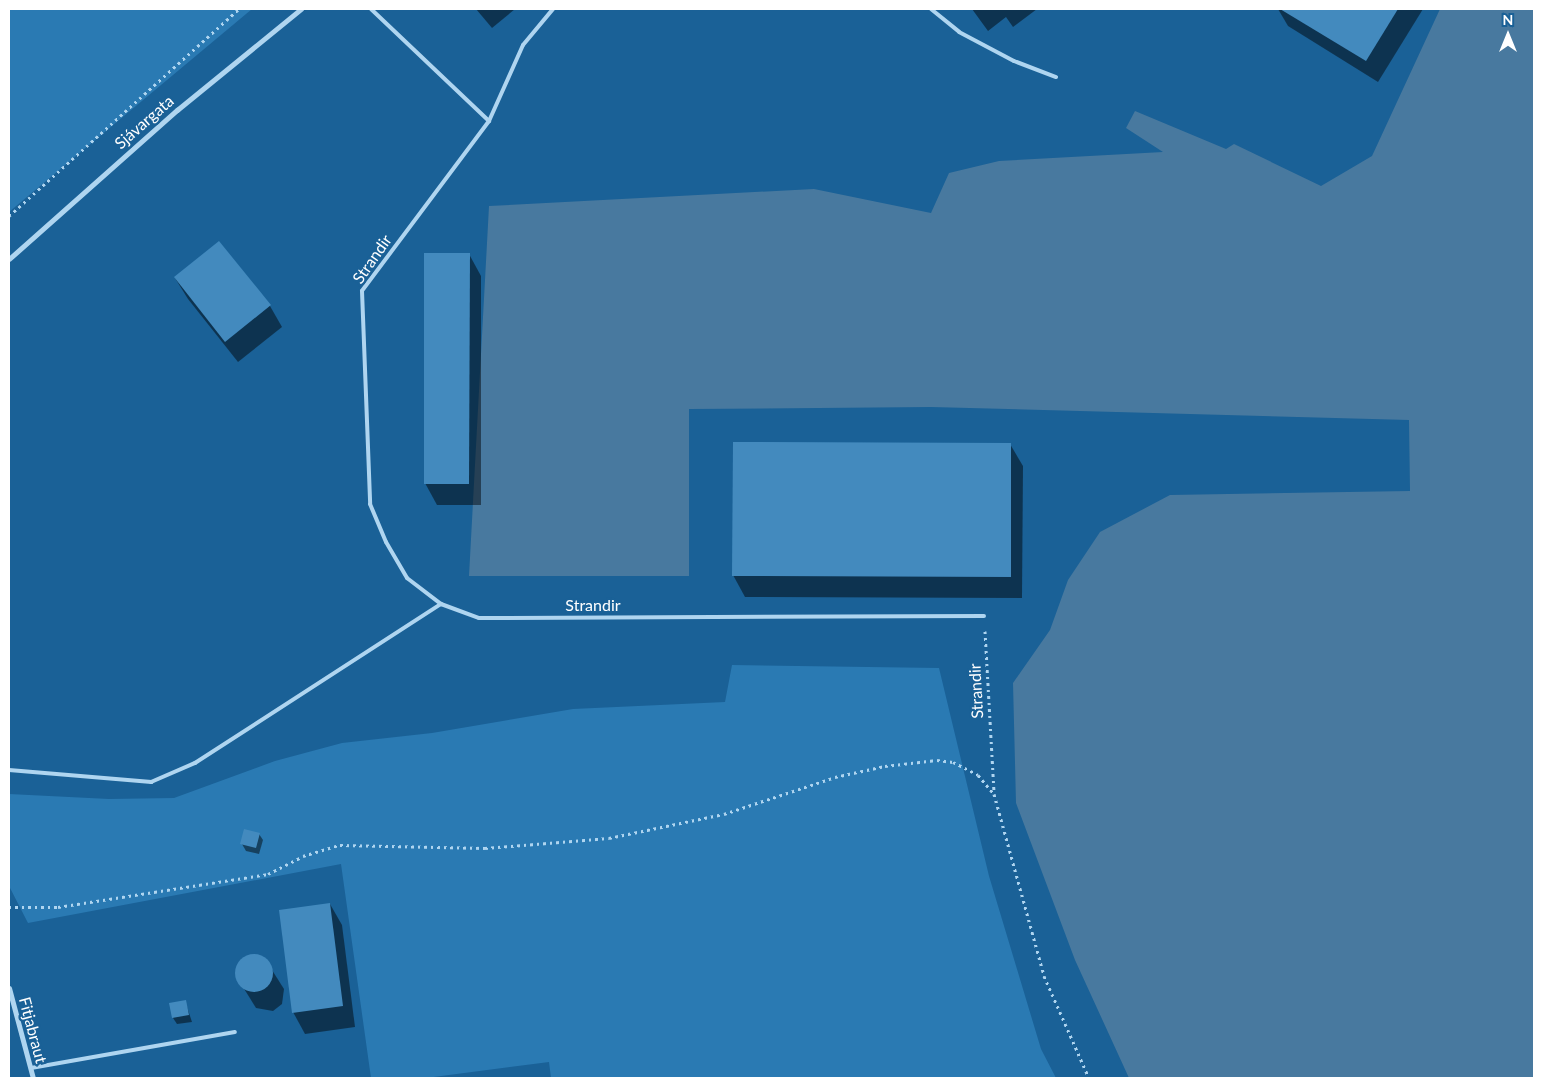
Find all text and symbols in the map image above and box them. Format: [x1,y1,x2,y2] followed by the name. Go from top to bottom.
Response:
[1483,10,1533,60] north arrow
[1503,11,1513,28] text: N
[111,91,177,153] street label: Sjávargata
[348,231,396,287] street label: Strandir
[565,595,621,615] street label: Strandir
[965,663,987,719] street label: Strandir
[15,995,51,1065] street label: Fitjabraut

